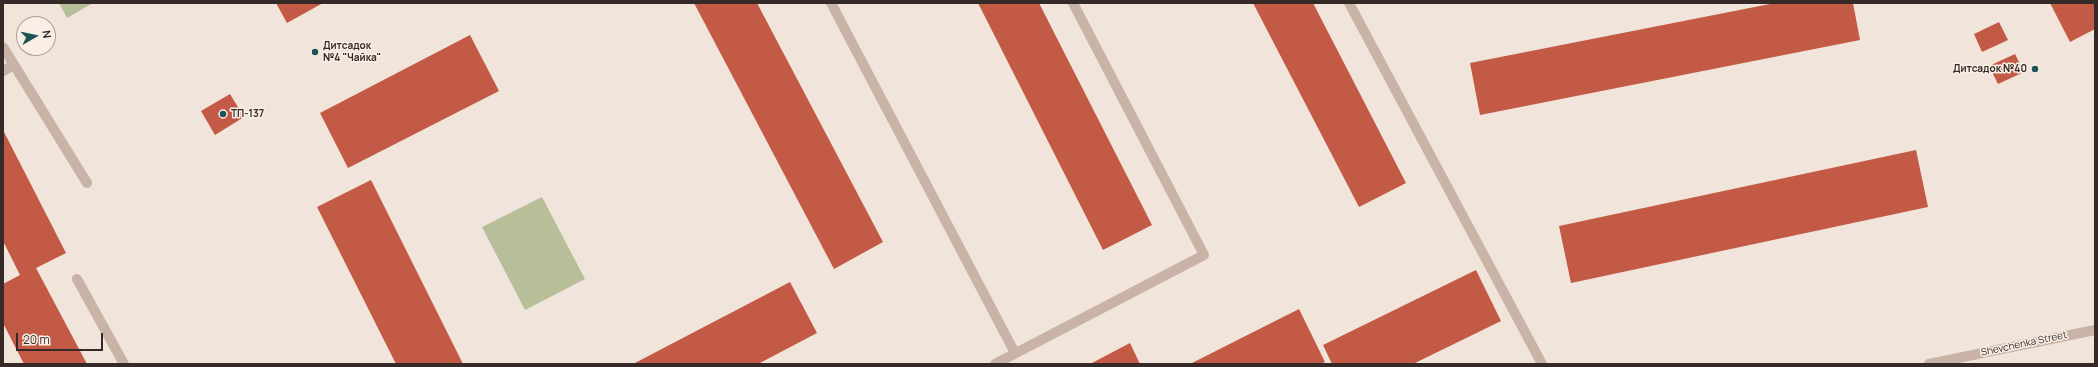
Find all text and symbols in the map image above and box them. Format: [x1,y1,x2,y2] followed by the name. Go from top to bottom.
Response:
[16,16,56,56] north arrow
[39,29,55,39] text: N
[323,40,381,64] place label: Дитсадок №4 "Чайка"
[310,47,320,57] marker: Дитсадок №4 "Чайка"
[1953,63,2027,75] place label: Дитсадок №40
[2030,64,2040,74] marker: Дитсадок №40
[231,108,264,120] place label: ТП-137
[218,109,228,119] marker: ТП-137
[18,325,105,351] scale bar
[1980,329,2068,359] street label: Shevchenka Street
[23,331,50,348] text: 20 m

